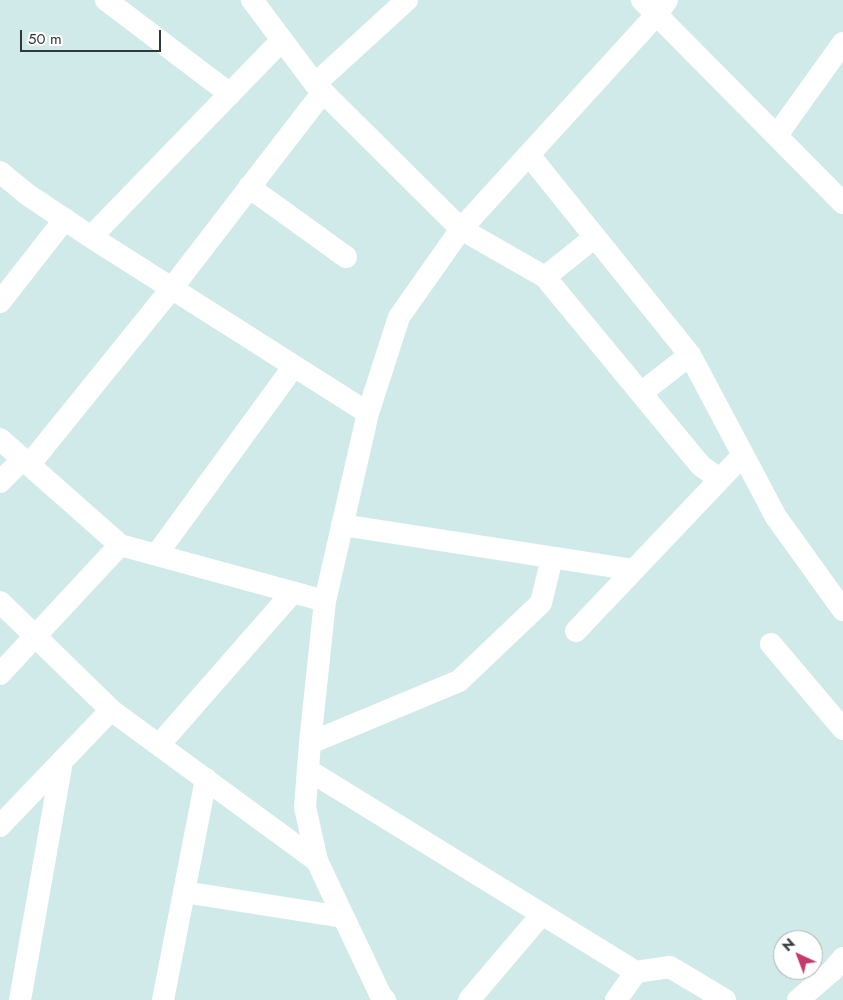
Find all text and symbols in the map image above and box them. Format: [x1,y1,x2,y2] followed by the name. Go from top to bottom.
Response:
[22,20,164,52] scale bar
[28,28,62,50] text: 50 m
[773,930,823,980] north arrow
[778,934,799,956] text: N

